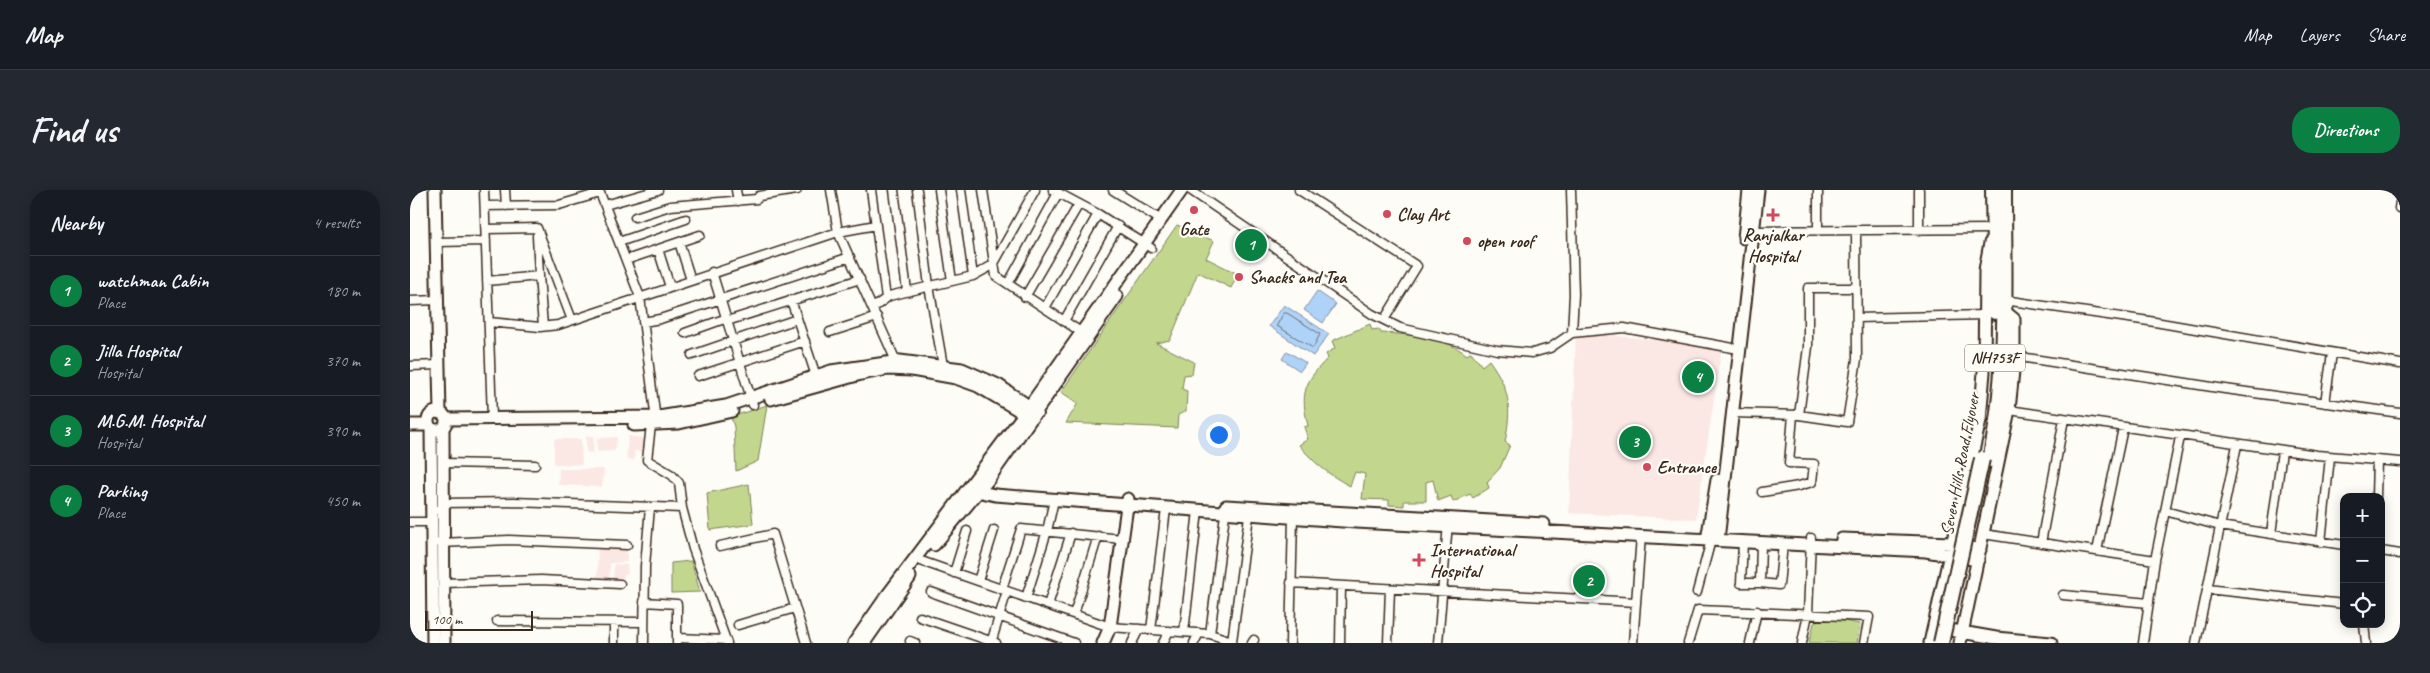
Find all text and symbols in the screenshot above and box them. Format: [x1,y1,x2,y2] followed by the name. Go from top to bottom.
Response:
[25,20,62,50] text: Map
[2244,24,2272,46] text: Map
[2300,24,2339,46] text: Layers
[2367,24,2405,46] text: Share
[2292,107,2400,153] button: Directions
[30,108,117,153] text: Find us
[1397,203,1451,225] place label: Clay Art
[1188,204,1200,216] marker: Gate
[1381,208,1393,220] marker: Clay Art
[1766,208,1780,222] marker: Ranjalkar Hospital
[50,210,103,236] text: Nearby
[313,213,360,233] text: 4 results
[1180,218,1210,240] place label: Gate
[1742,224,1806,267] place label: Ranjalkar Hospital
[1235,226,1267,264] pin: 1
[1477,230,1538,252] place label: open roof
[1461,235,1473,247] marker: open roof
[1249,266,1348,288] place label: Snacks and Tea
[97,269,208,293] text: watchman Cabin
[1233,271,1245,283] marker: Snacks and Tea
[62,281,70,301] text: 1
[326,281,360,301] text: 180 m
[97,293,125,313] text: Place
[97,339,179,363] text: Jilla Hospital
[1965,344,2025,372] road number: NH753F
[62,351,70,371] text: 2
[326,351,360,371] text: 370 m
[1682,358,1714,396] pin: 4
[97,363,141,383] text: Hospital
[1935,388,1985,537] street label: Seven Hills Road Flyover
[97,409,203,433] text: M.G.M. Hospital
[62,421,70,441] text: 3
[326,421,360,441] text: 390 m
[1206,422,1232,448] your location
[1619,423,1651,461] pin: 3
[97,433,141,453] text: Hospital
[1657,456,1718,478] place label: Entrance
[1641,461,1653,473] marker: Entrance
[97,479,147,503] text: Parking
[62,491,70,511] text: 4
[326,491,360,511] text: 450 m
[2340,493,2385,628] map controls
[2340,493,2385,538] button: +
[97,503,125,523] text: Place
[2340,538,2385,583] button: −
[1430,539,1518,582] place label: International Hospital
[1412,553,1426,567] marker: International Hospital
[1573,562,1605,600] pin: 2
[2340,583,2385,628] button: locate
[425,608,532,631] scale bar
[432,611,462,628] text: 100 m

